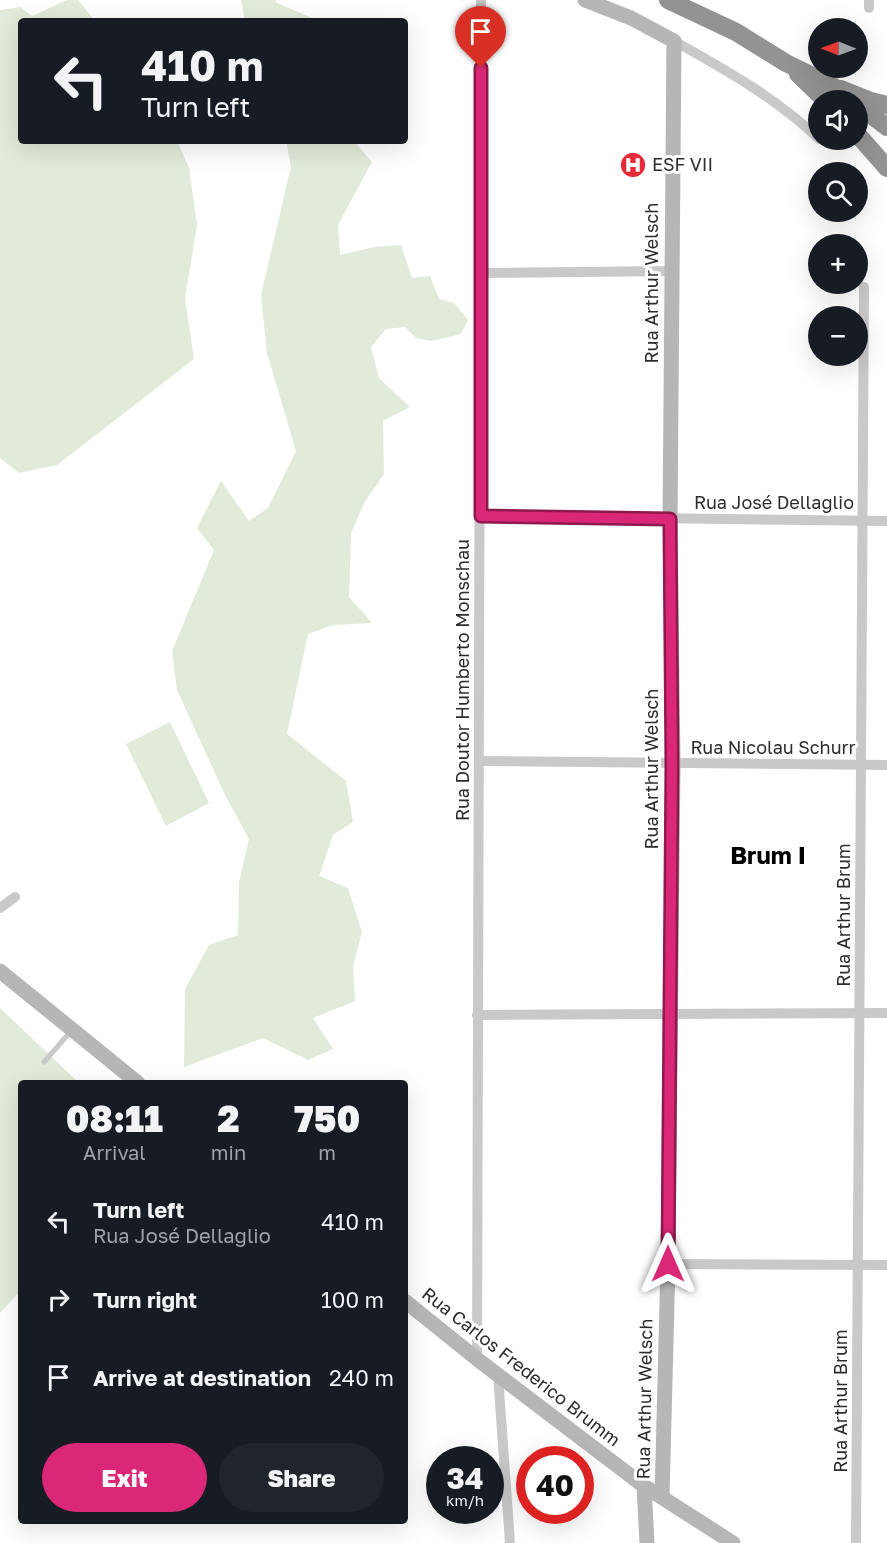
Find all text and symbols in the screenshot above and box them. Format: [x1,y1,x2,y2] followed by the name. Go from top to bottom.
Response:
[455,6,506,68] pin
[464,15,497,48] icon: arrive
[808,18,868,78] north arrow
[808,18,868,366] map controls
[141,40,263,90] text: 410 m
[42,42,120,120] icon: left
[808,90,868,150] button: sound
[141,91,250,123] text: Turn left
[618,150,648,180] hospital icon: ESF VII
[652,153,713,175] place label: ESF VII
[808,162,868,222] button: search
[640,203,662,363] street label: Rua Arthur Welsch
[808,234,868,294] button: +
[808,306,868,366] button: −
[694,491,854,513] street label: Rua José Dellaglio
[451,539,473,821] street label: Rua Doutor Humberto Monschau
[640,689,662,849] street label: Rua Arthur Welsch
[690,736,856,758] street label: Rua Nicolau Schurr
[730,840,806,869] district label: Brum I
[832,843,854,987] street label: Rua Arthur Brum
[66,1097,163,1140] text: 08:11
[217,1097,240,1140] text: 2
[294,1097,360,1140] text: 750
[83,1140,146,1164] text: Arrival
[211,1140,246,1164] text: min
[318,1140,336,1164] text: m
[93,1196,184,1223] text: Turn left
[42,1205,75,1238] icon: left
[321,1208,384,1235] text: 410 m
[93,1223,271,1247] text: Rua José Dellaglio
[636,1232,700,1296] position arrow
[418,1282,625,1450] street label: Rua Carlos Frederico Brumm
[42,1283,75,1316] icon: right
[93,1286,197,1313] text: Turn right
[321,1286,384,1313] text: 100 m
[632,1318,656,1480] street label: Rua Arthur Welsch
[829,1329,851,1473] street label: Rua Arthur Brum
[42,1361,75,1394] icon: arrive
[93,1364,311,1391] text: Arrive at destination
[329,1364,394,1391] text: 240 m
[42,1443,207,1512] button: Exit
[219,1443,384,1512] button: Share
[516,1446,594,1524] speed limit sign: 40
[446,1460,484,1496] text: 34
[446,1491,484,1509] text: km/h

